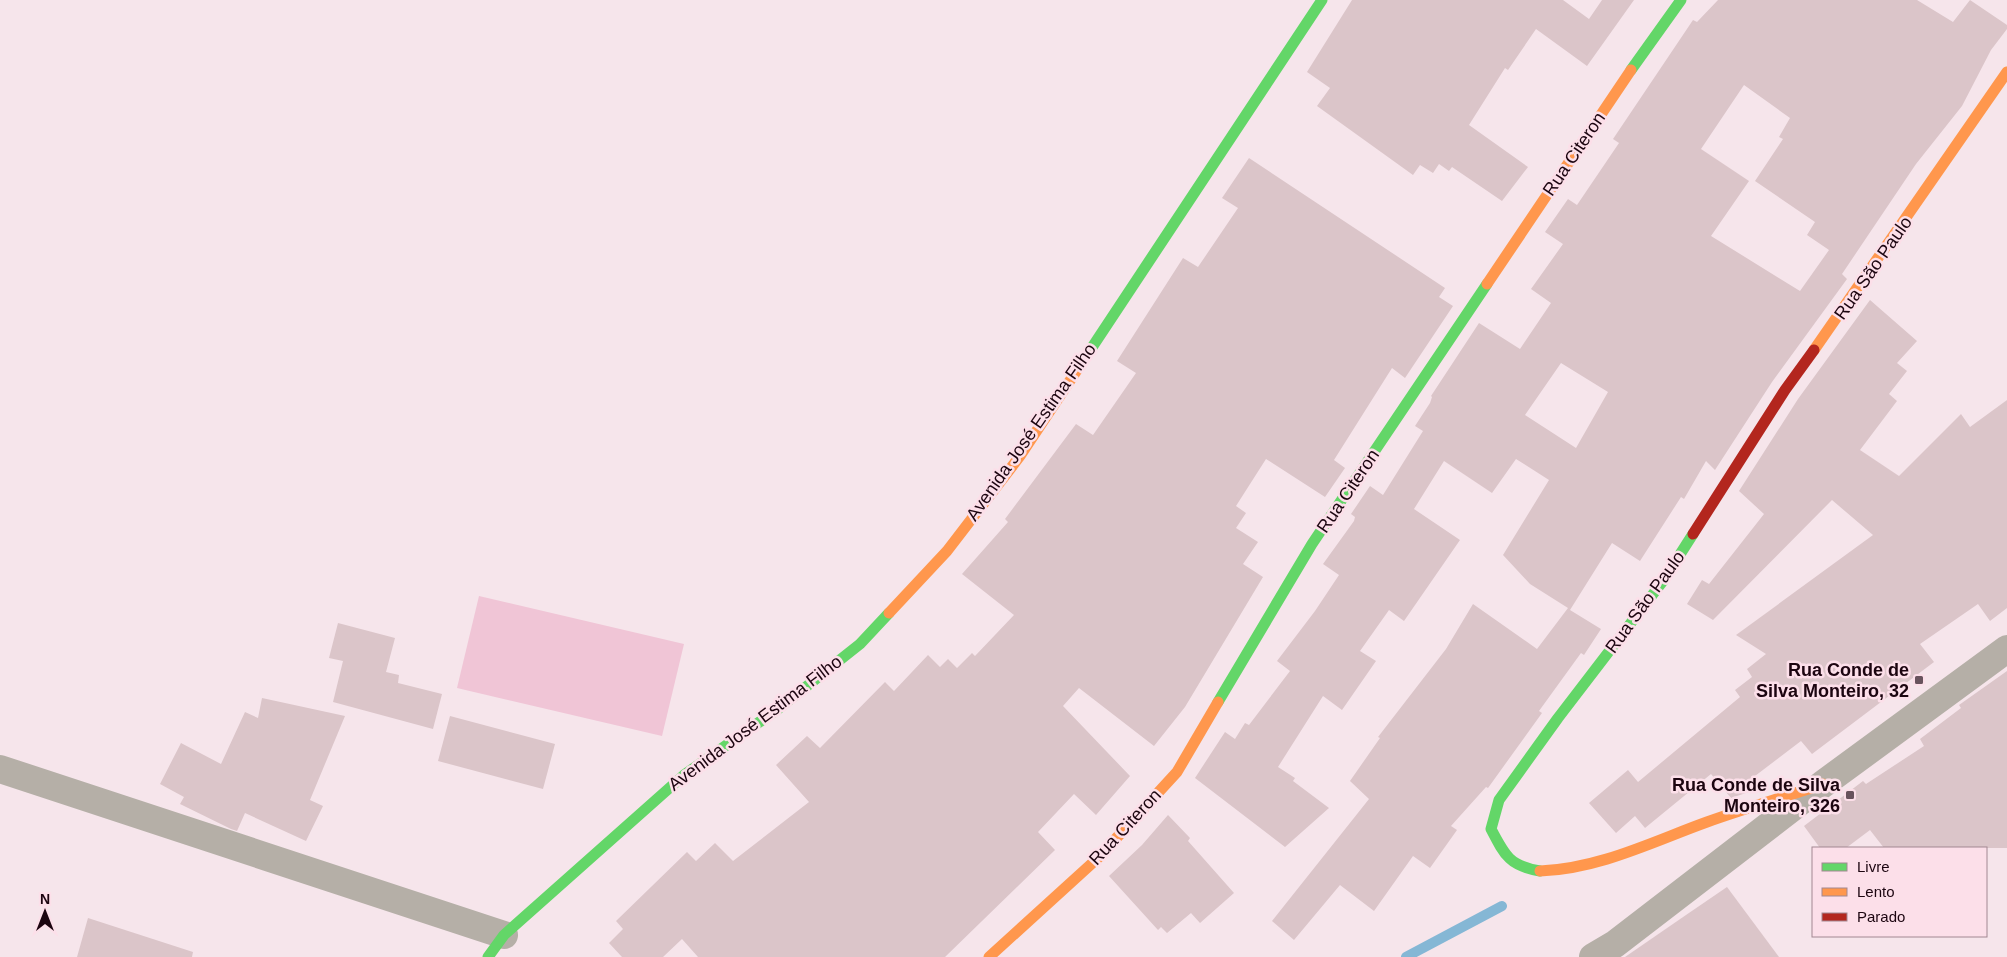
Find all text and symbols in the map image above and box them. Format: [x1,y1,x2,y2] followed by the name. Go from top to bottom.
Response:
[1539,109,1609,199] street label: Rua Citeron
[1830,213,1916,323] street label: Rua São Paulo
[962,340,1100,524] street label: Avenida José Estima Filho
[1313,446,1383,536] street label: Rua Citeron
[1601,547,1689,657] street label: Rua São Paulo
[664,651,846,795] street label: Avenida José Estima Filho
[1756,660,1909,701] place label: Rua Conde de Silva Monteiro, 32
[1913,674,1925,686] marker: Rua Conde de Silva Monteiro, 32
[1672,775,1841,816] place label: Rua Conde de Silva Monteiro, 326
[1085,785,1165,869] street label: Rua Citeron
[1844,789,1856,801] marker: Rua Conde de Silva Monteiro, 326
[1812,847,1987,937] legend
[1857,858,1890,875] text: Livre
[1857,883,1895,900] text: Lento
[20,887,70,937] north arrow
[40,891,50,907] text: N
[1857,908,1905,925] text: Parado

